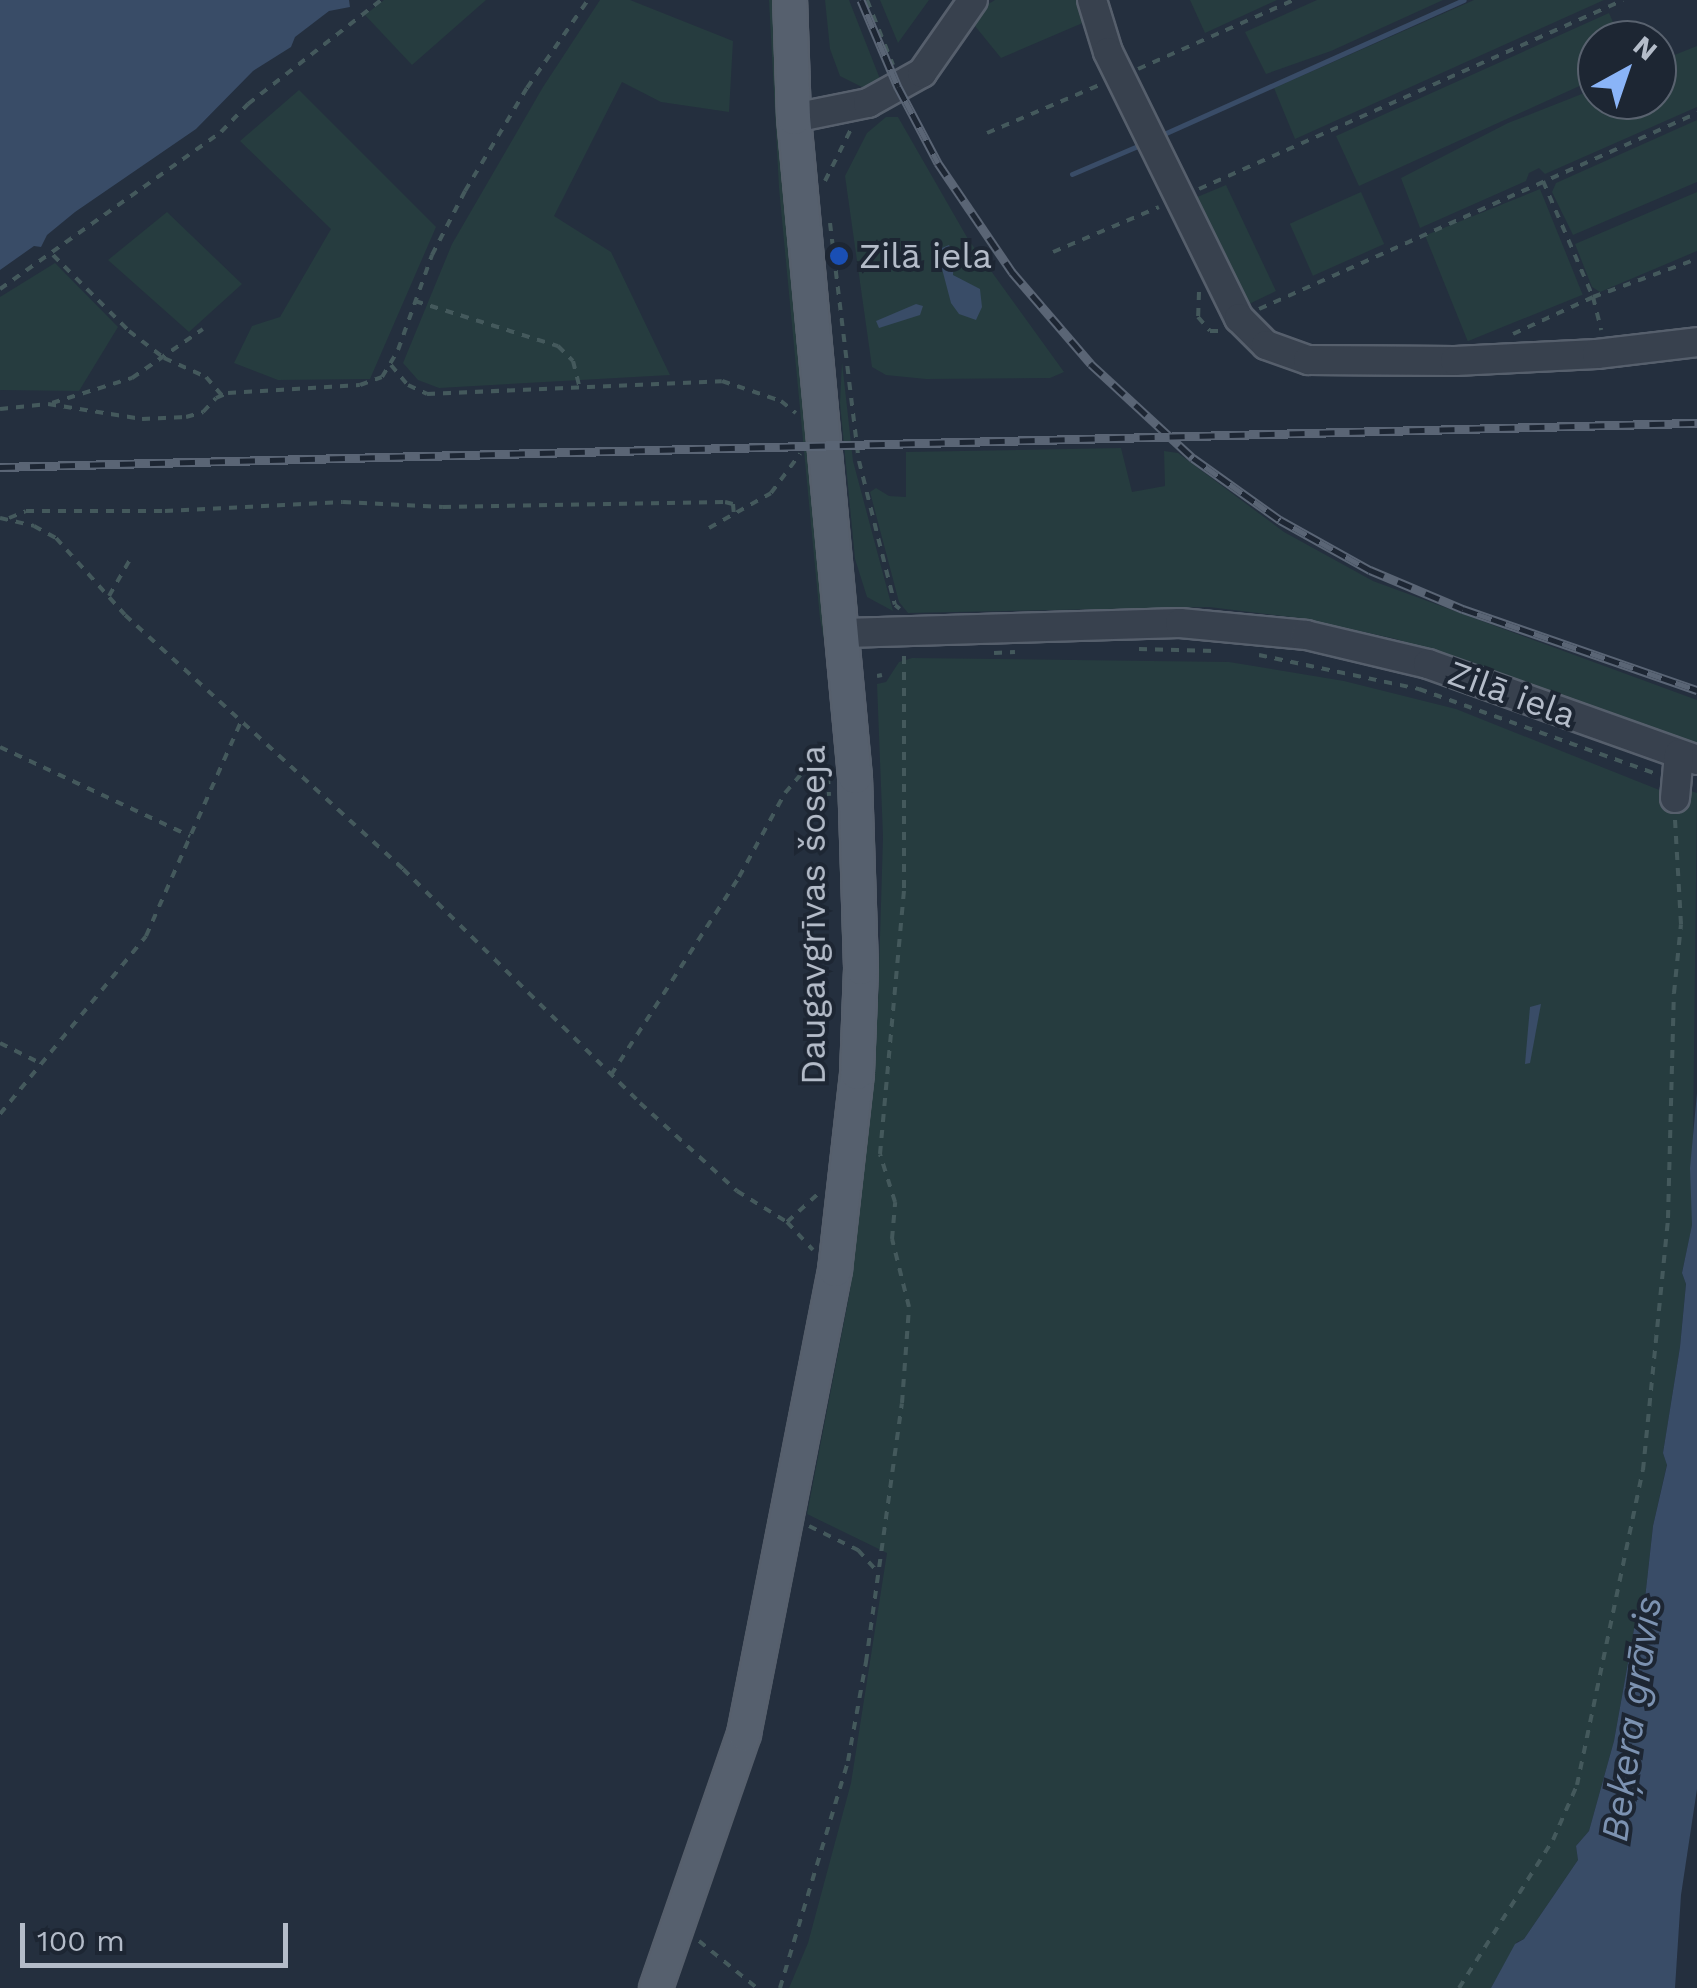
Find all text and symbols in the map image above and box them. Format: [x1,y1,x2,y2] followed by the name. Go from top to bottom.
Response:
[1577,20,1677,120] north arrow
[1627,29,1664,67] text: N
[859,235,993,277] place label: Zilā iela
[828,245,850,267] marker: Zilā iela
[1442,651,1582,737] street label: Zilā iela
[792,745,834,1085] street label: Daugavgrīvas šoseja
[1592,1594,1672,1844] water label: Beķera grāvis
[25,1903,292,1965] scale bar
[37,1923,125,1958] text: 100 m

